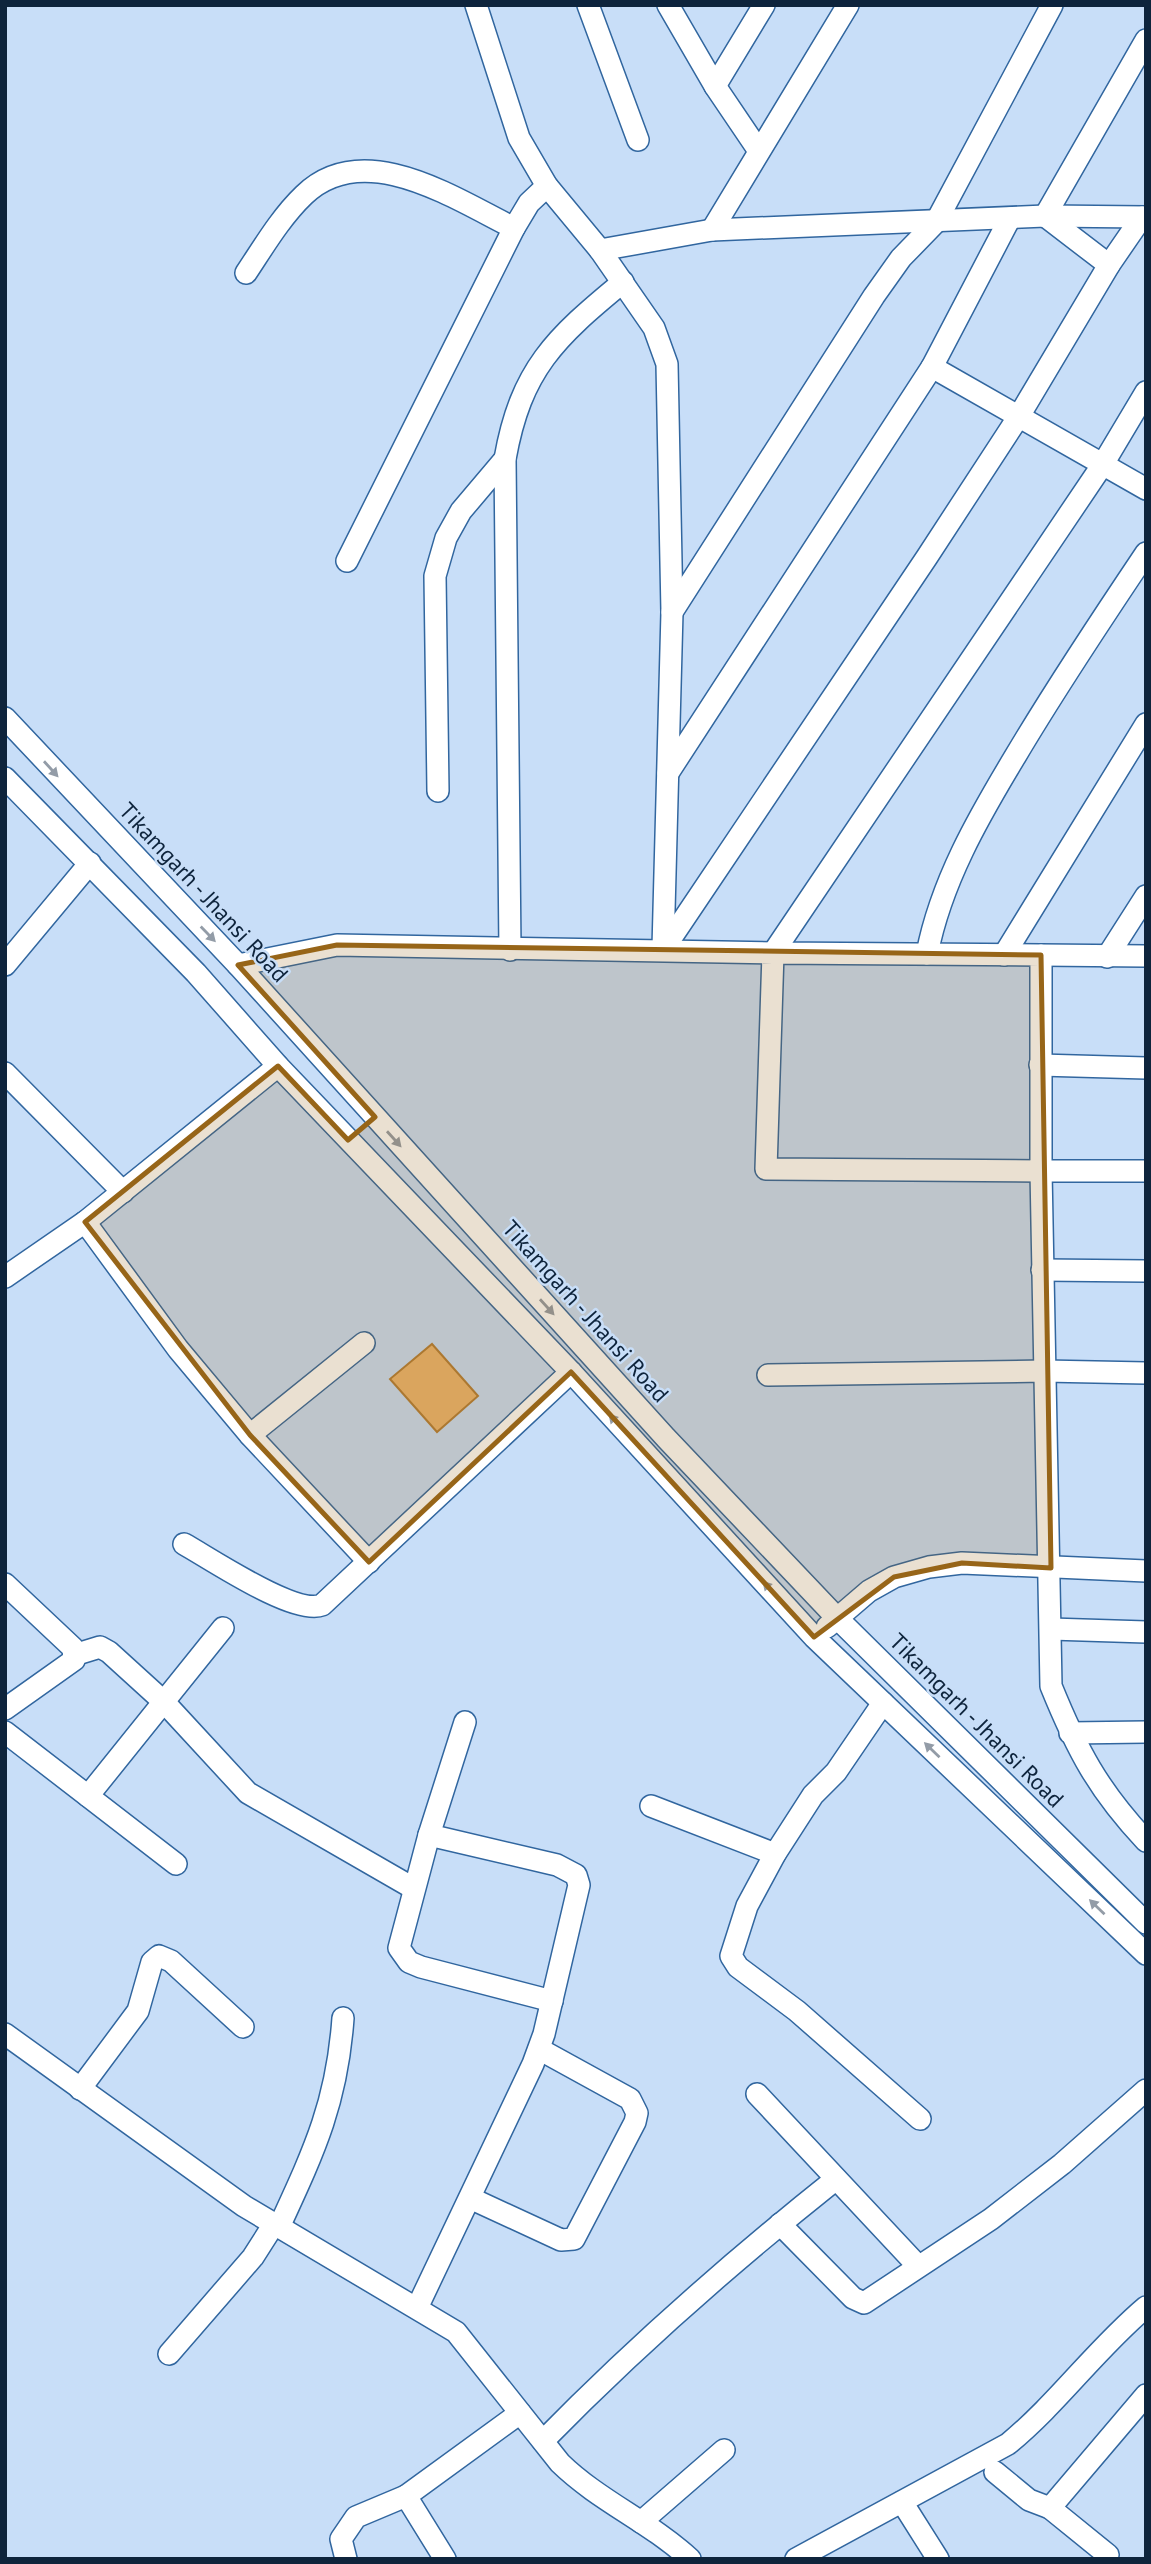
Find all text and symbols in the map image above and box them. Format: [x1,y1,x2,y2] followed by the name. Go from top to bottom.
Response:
[43,760,59,778] one-way arrow
[113,796,295,988] street label: Tikamgarh - Jhansi Road
[199,925,215,942] one-way arrow
[386,1130,401,1147] one-way arrow
[497,1214,675,1408] street label: Tikamgarh - Jhansi Road
[538,1298,554,1315] one-way arrow
[609,1414,625,1431] one-way arrow
[763,1581,779,1598] one-way arrow
[884,1627,1070,1813] street label: Tikamgarh - Jhansi Road
[924,1742,941,1758] one-way arrow
[1088,1898,1105,1915] one-way arrow

